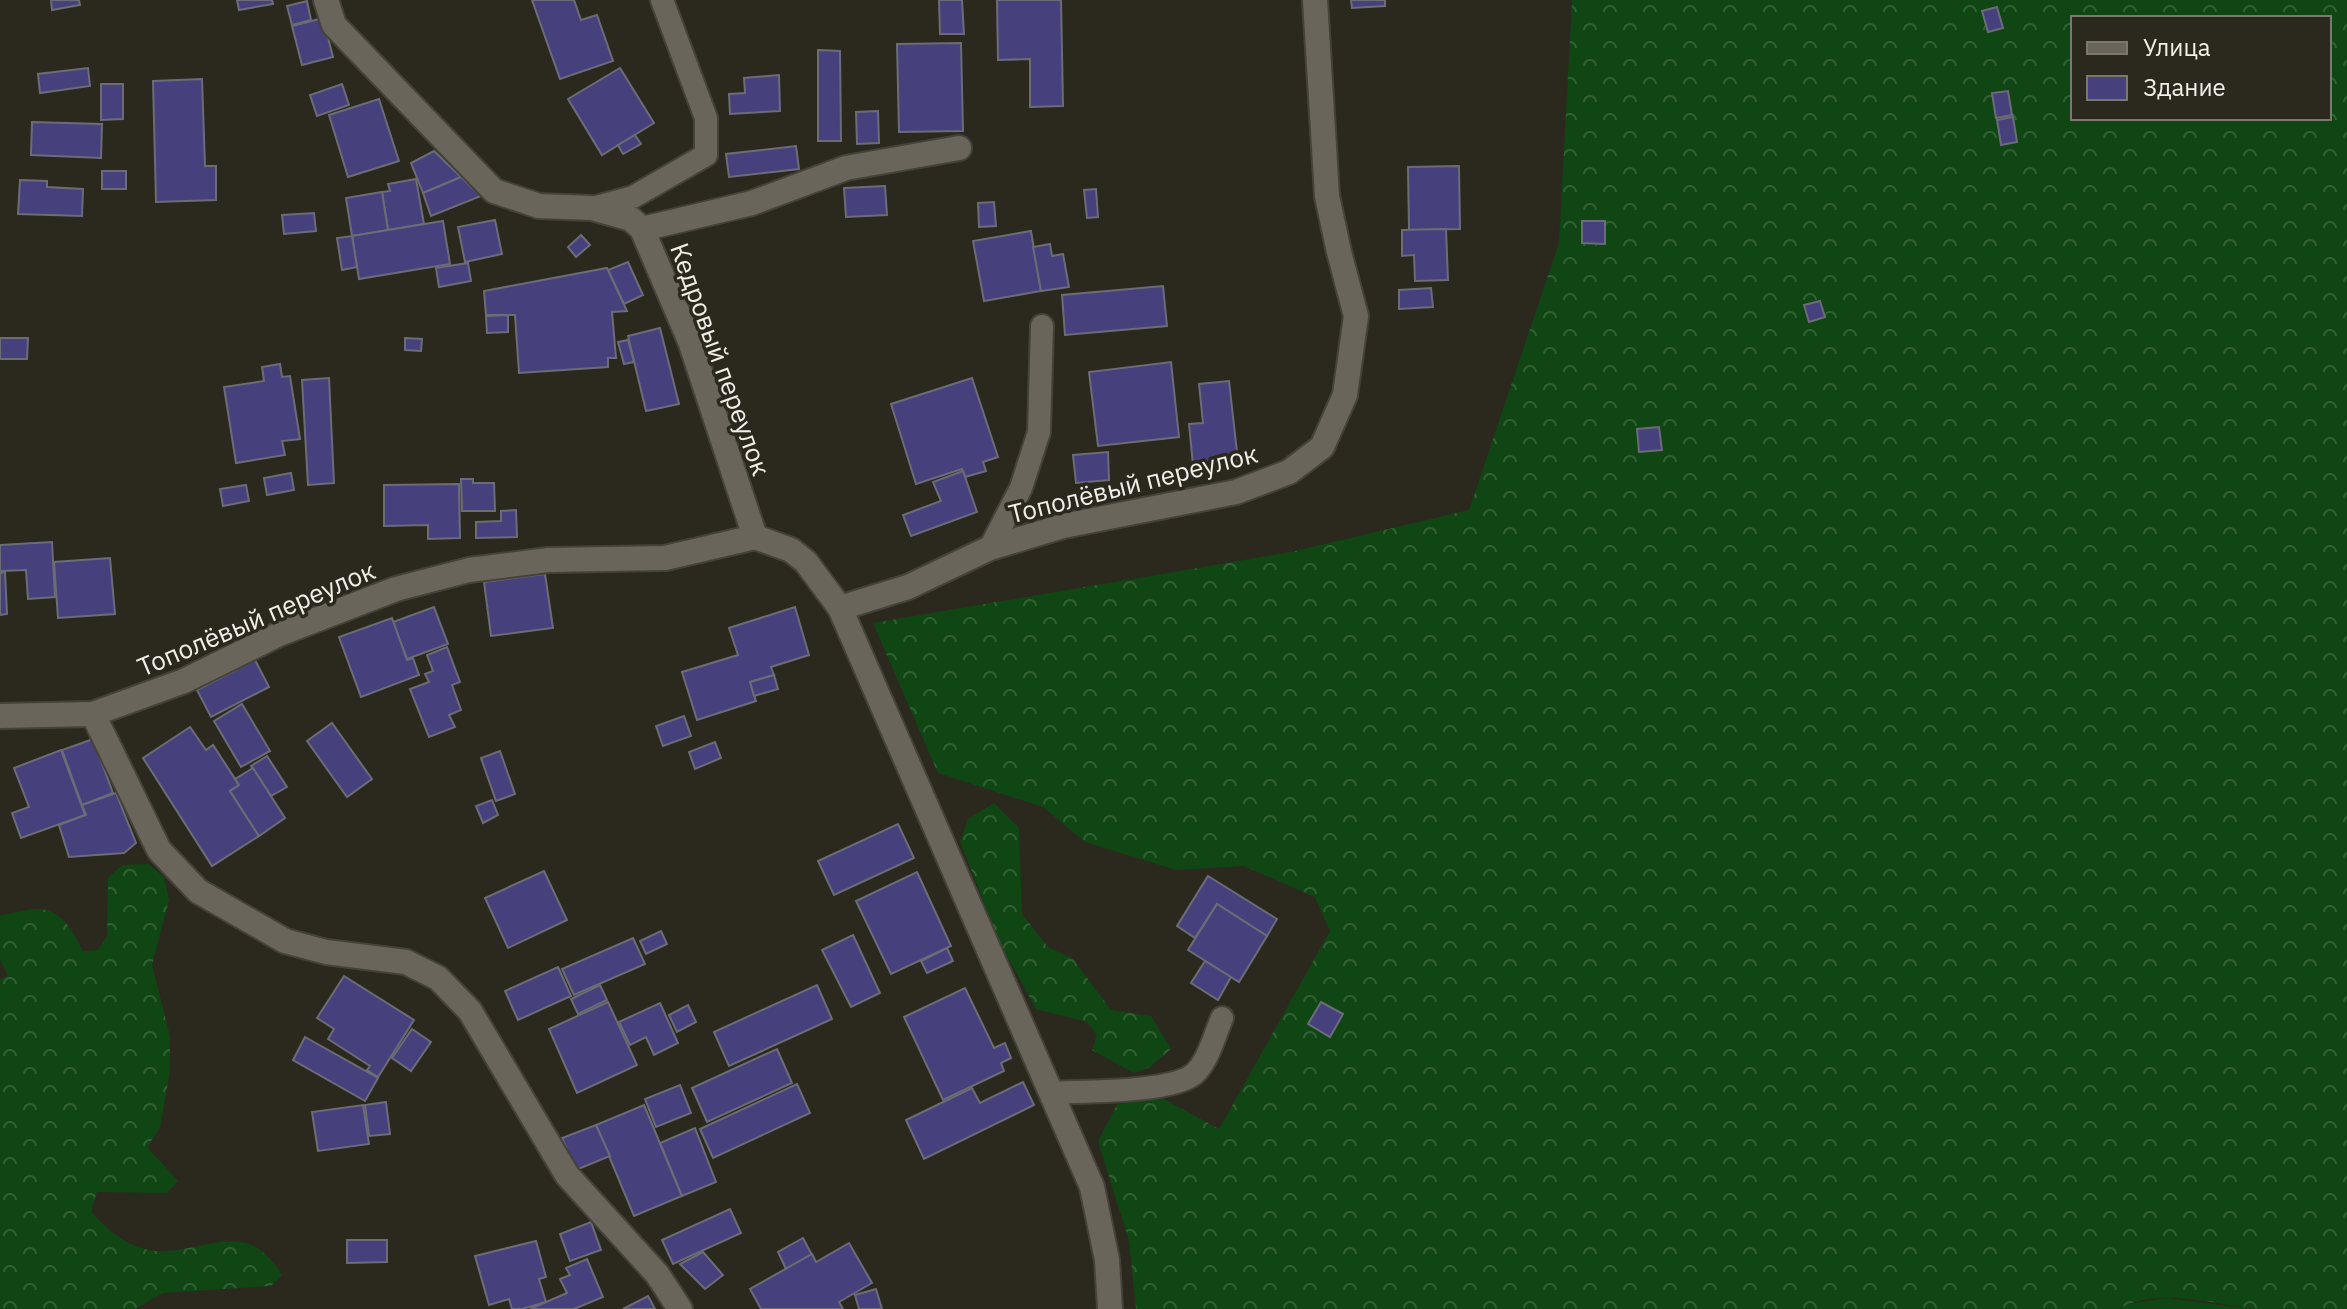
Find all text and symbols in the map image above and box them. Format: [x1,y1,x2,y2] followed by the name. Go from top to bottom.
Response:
[2071,16,2331,120] legend
[2143,31,2211,63] text: Улица
[2143,71,2226,103] text: Здание
[663,238,779,480] street label: Кедровый переулок
[1005,436,1261,530] street label: Тополёвый переулок
[132,552,380,684] street label: Тополёвый переулок

